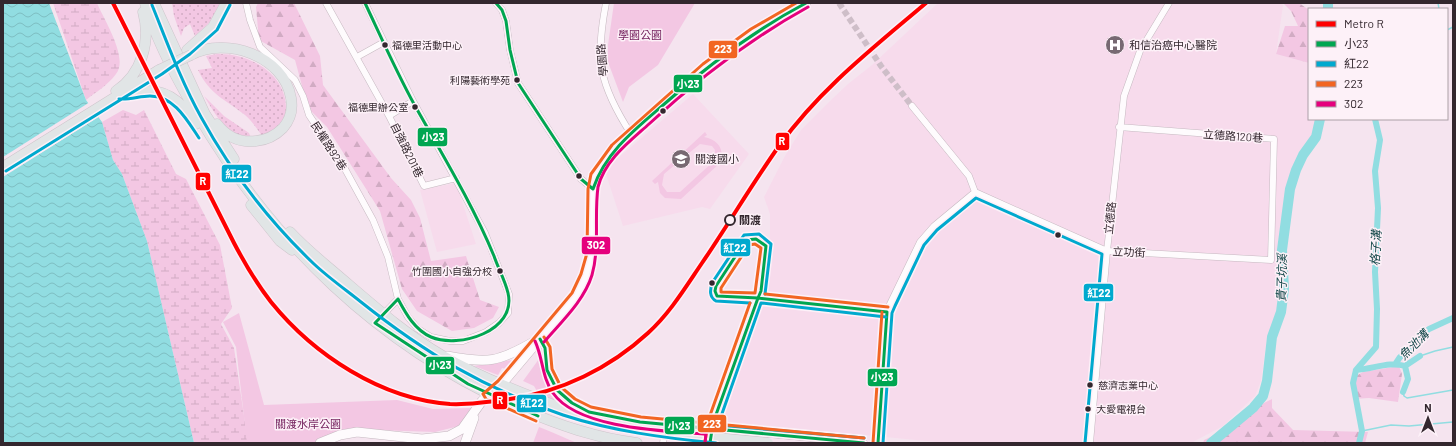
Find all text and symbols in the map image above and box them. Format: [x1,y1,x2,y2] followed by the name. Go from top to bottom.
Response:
[1308,8,1448,120] legend
[1344,16,1384,30] text: Metro R
[618,28,662,41] park label: 學園公園
[1104,34,1126,56] hospital icon: 和信治癌中心醫院
[1344,36,1369,50] text: 小23
[1129,38,1217,51] place label: 和信治癌中心醫院
[392,39,462,51] place label: 福德里活動中心
[380,40,390,50] marker: 福德里活動中心
[708,40,738,59] line badge: 223
[714,42,732,55] text: 223
[594,43,609,77] street label: 學園路
[1344,56,1369,70] text: 紅22
[450,74,510,86] place label: 利陽藝術學苑
[673,74,703,93] line badge: 小23
[512,75,522,85] marker: 利陽藝術學苑
[1344,76,1363,90] text: 223
[677,77,700,90] text: 小23
[1344,96,1363,110] text: 302
[348,101,408,113] place label: 福德里辦公室
[410,102,420,112] marker: 福德里辦公室
[658,106,668,116] unlabelled marker
[309,119,350,173] street label: 民權路92巷
[389,120,426,179] street label: 自強路201巷
[417,127,448,147] line badge: 小23
[1203,127,1263,144] street label: 立德路120巷
[422,130,445,143] text: 小23
[775,132,790,151] line badge: R
[779,134,786,147] text: R
[670,148,692,170] school or university icon: 關渡國小
[695,152,739,165] place label: 關渡國小
[221,164,252,183] line badge: 紅22
[225,167,249,180] text: 紅22
[574,171,584,181] unlabelled marker
[195,172,211,191] line badge: R
[200,174,207,187] text: R
[1101,201,1118,235] street label: 立德路
[739,213,761,226] place label: 關渡
[724,214,736,226] marker: 關渡
[1367,228,1383,266] water label: 格子溝
[1053,230,1063,240] unlabelled marker
[581,236,611,255] line badge: 302
[587,238,605,251] text: 302
[720,238,751,257] line badge: 紅22
[723,241,747,254] text: 紅22
[1112,244,1146,259] street label: 立功街
[1274,252,1288,302] water label: 貴子坑溪
[412,265,492,277] place label: 竹圍國小自強分校
[495,266,505,276] marker: 竹圍國小自強分校
[707,278,717,288] unlabelled marker
[1083,283,1114,302] line badge: 紅22
[1087,286,1111,299] text: 紅22
[1396,325,1432,362] water label: 魚池溝
[425,356,455,375] line badge: 小23
[429,358,452,371] text: 小23
[867,368,898,387] line badge: 小23
[871,370,894,383] text: 小23
[1098,379,1158,391] place label: 慈濟志業中心
[1085,380,1095,390] marker: 慈濟志業中心
[492,391,508,410] line badge: R
[497,393,504,406] text: R
[516,394,547,413] line badge: 紅22
[520,396,544,409] text: 紅22
[1408,398,1448,438] north arrow
[1424,401,1432,414] text: N
[1096,403,1146,415] place label: 大愛電視台
[1083,404,1093,414] marker: 大愛電視台
[697,414,727,433] line badge: 223
[664,416,695,435] line badge: 小23
[275,417,341,430] park label: 關渡水岸公園
[703,417,721,430] text: 223
[668,419,691,432] text: 小23

